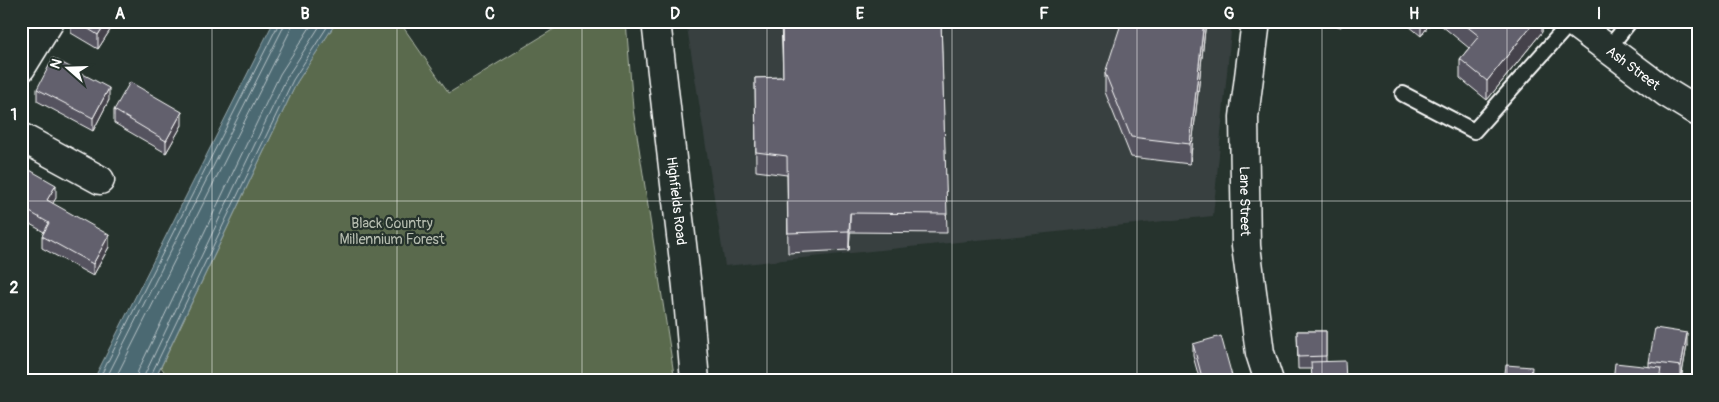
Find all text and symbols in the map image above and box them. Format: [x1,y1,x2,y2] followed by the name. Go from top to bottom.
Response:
[115,4,126,24] text: A
[300,4,310,24] text: B
[485,4,495,24] text: C
[670,4,680,24] text: D
[856,4,865,24] text: E
[1039,4,1049,24] text: F
[1224,4,1235,24] text: G
[1409,4,1419,24] text: H
[1597,4,1601,24] text: I
[42,42,92,92] north arrow
[1603,43,1664,94] street label: Ash Street
[47,56,66,71] text: N
[11,105,17,125] text: 1
[663,156,690,246] street label: Highfields Road
[1236,166,1254,237] street label: Lane Street
[339,215,445,248] park label: Black Country Millennium Forest
[10,278,19,298] text: 2

